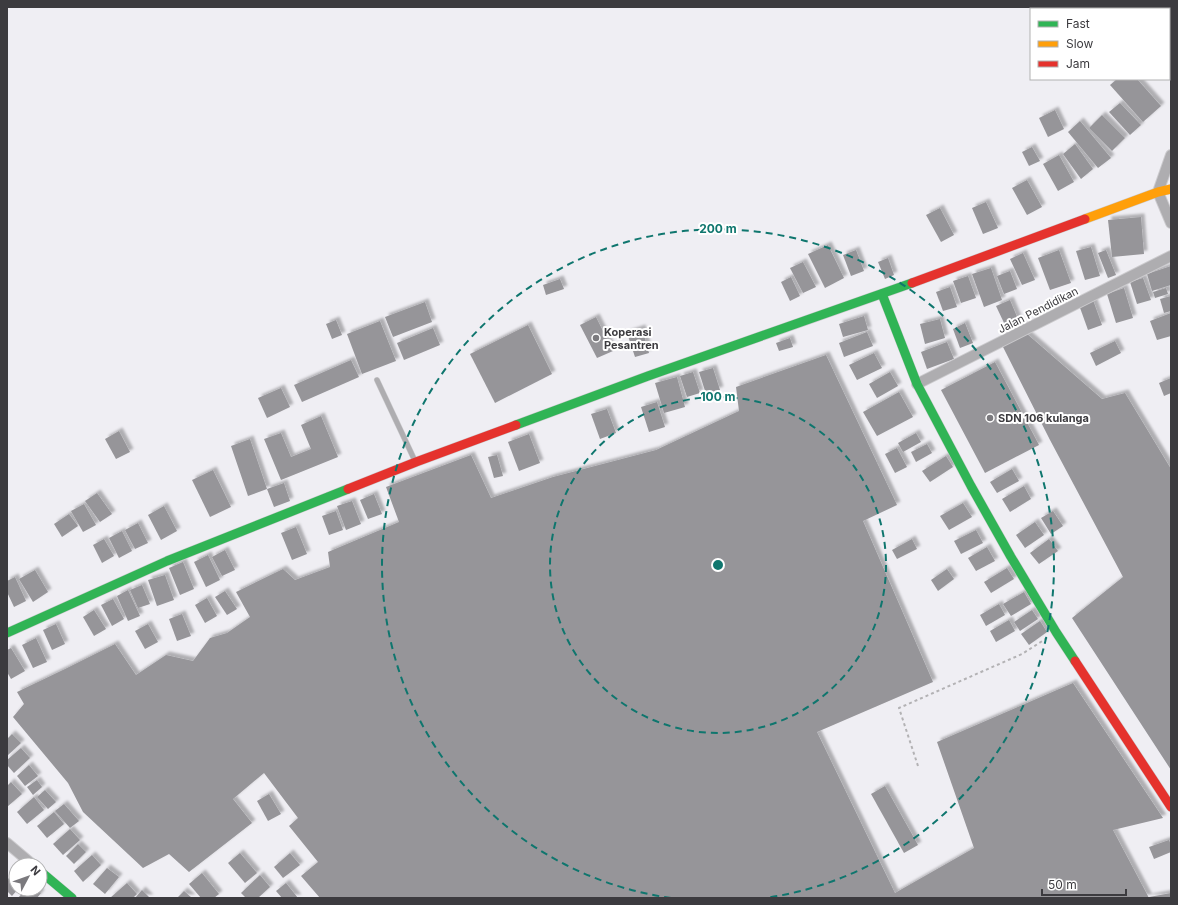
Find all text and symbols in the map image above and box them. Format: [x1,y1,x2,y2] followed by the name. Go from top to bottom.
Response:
[1030,8,1170,80] legend
[1066,16,1090,31] text: Fast
[1066,36,1094,51] text: Slow
[1066,56,1090,71] text: Jam
[699,221,737,236] text: 200 m
[995,284,1081,336] street label: Jalan Pendidikan
[604,325,659,352] place label: Koperasi Pesantren
[591,333,601,343] marker: Koperasi Pesantren
[700,389,736,404] text: 100 m
[998,411,1089,425] place label: SDN 106 kulanga
[985,413,995,423] marker: SDN 106 kulanga
[711,558,725,572] centre of rings
[8,857,48,897] north arrow
[28,863,44,878] text: N
[1042,871,1126,897] scale bar
[1048,877,1077,892] text: 50 m

